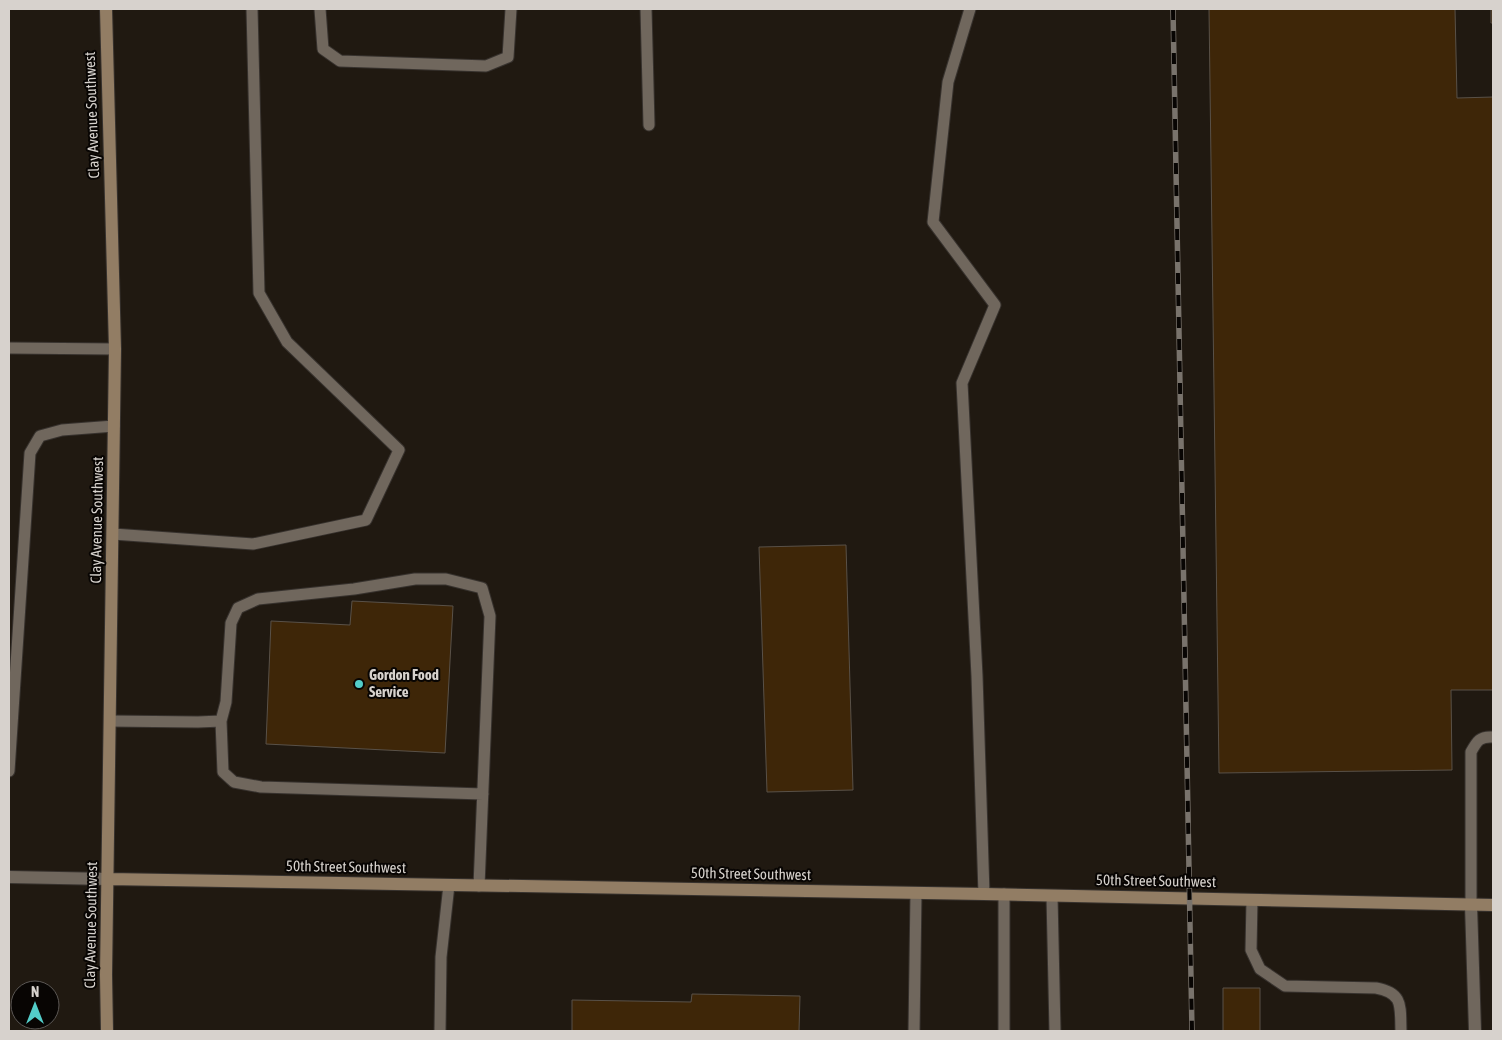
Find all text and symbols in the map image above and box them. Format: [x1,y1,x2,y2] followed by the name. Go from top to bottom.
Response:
[81,51,102,179] street label: Clay Avenue Southwest
[87,456,106,584] street label: Clay Avenue Southwest
[369,666,439,700] place label: Gordon Food Service
[353,678,365,690] marker: Gordon Food Service
[286,857,406,876] street label: 50th Street Southwest
[81,861,100,989] street label: Clay Avenue Southwest
[691,864,811,883] street label: 50th Street Southwest
[1096,871,1216,890] street label: 50th Street Southwest
[10,980,60,1030] north arrow
[31,984,39,1000] text: N

